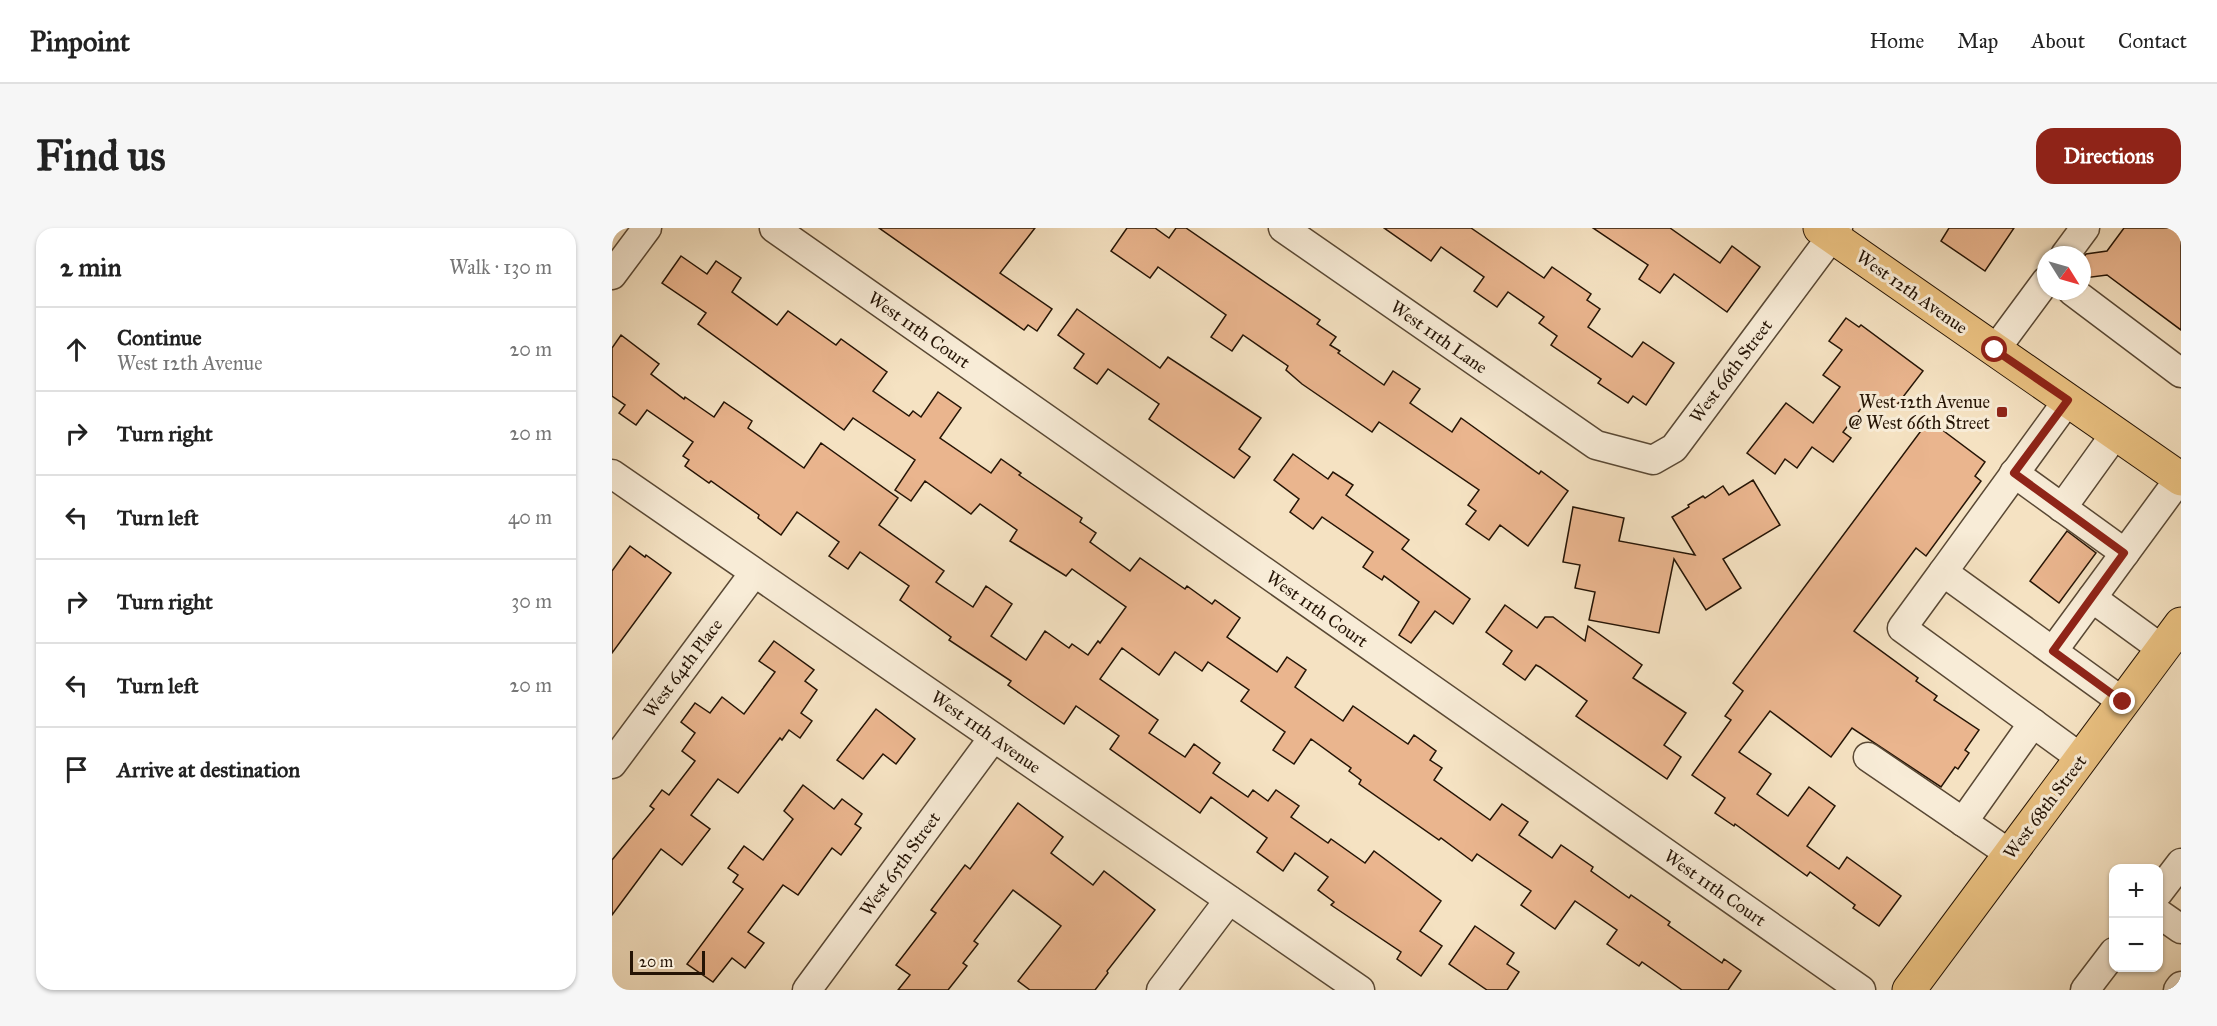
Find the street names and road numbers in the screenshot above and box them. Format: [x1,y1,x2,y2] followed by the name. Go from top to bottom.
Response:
[1852,245,1972,339] street label: West 12th Avenue
[864,287,975,374] street label: West 11th Court
[1386,296,1492,378] street label: West 11th Lane
[1685,314,1778,427] street label: West 66th Street
[1262,566,1373,653] street label: West 11th Court
[639,614,727,722] street label: West 64th Place
[927,686,1045,778] street label: West 11th Avenue
[1999,750,2092,863] street label: West 68th Street
[855,807,945,920] street label: West 65th Street
[1660,845,1771,932] street label: West 11th Court

